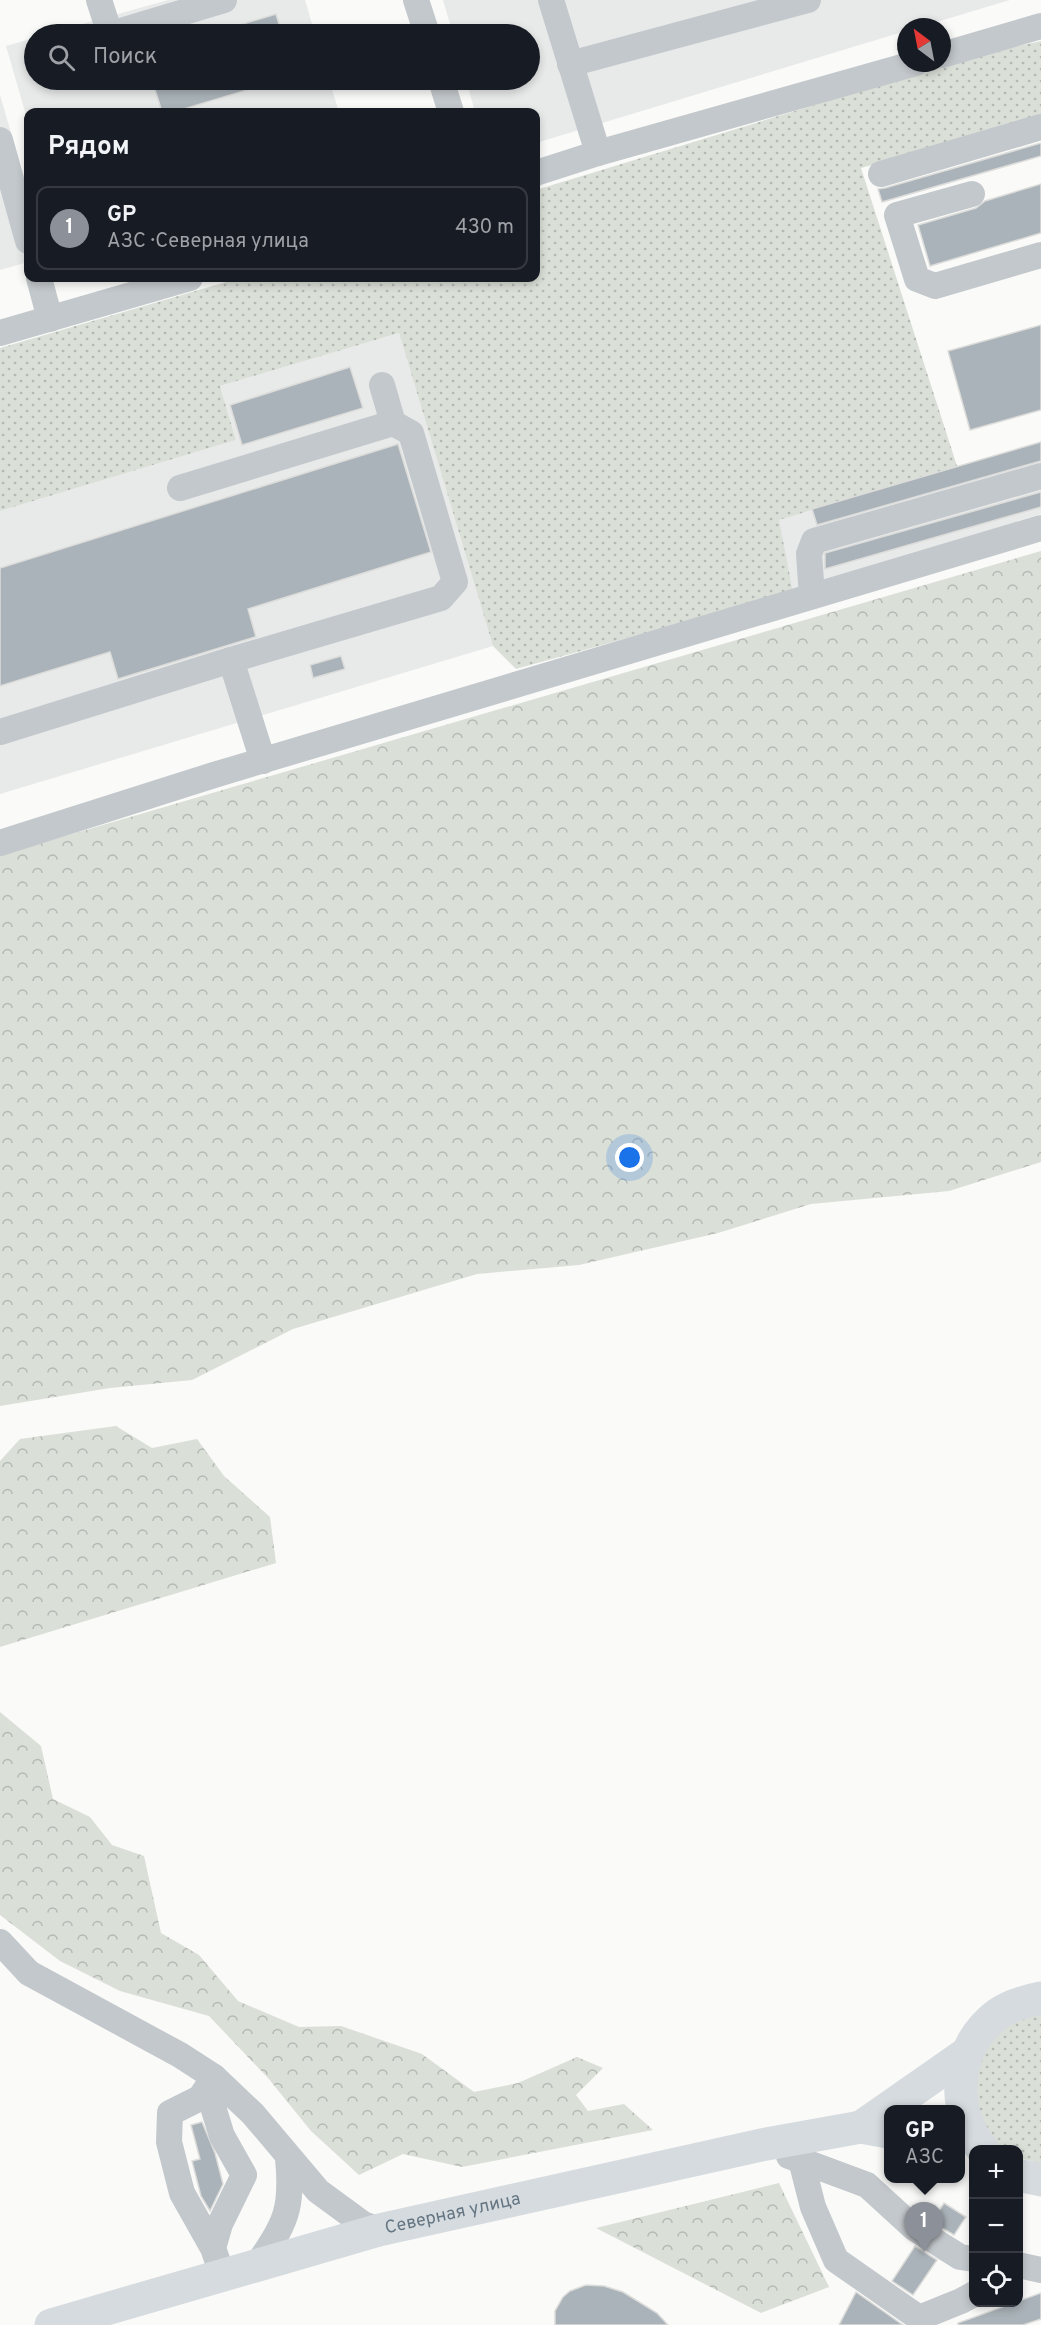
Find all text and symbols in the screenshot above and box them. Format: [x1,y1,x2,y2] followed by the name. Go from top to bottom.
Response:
[897,18,951,72] north arrow
[24,24,540,90] search box
[45,41,78,74] icon: search
[93,44,157,71] text: Поиск
[48,131,130,164] text: Рядом
[107,202,136,229] text: GP
[66,215,74,241] text: 1
[455,215,514,241] text: 430 m
[107,229,309,255] text: АЗС · Северная улица
[615,1143,644,1172] your location
[884,2105,965,2183] popup
[905,2118,934,2145] text: GP
[905,2145,944,2171] text: АЗС
[969,2145,1023,2307] map controls
[969,2145,1023,2199] button: +
[383,2187,523,2240] street label: Северная улица
[969,2199,1023,2253] button: −
[904,2202,944,2252] pin: 1
[969,2253,1023,2307] button: locate

